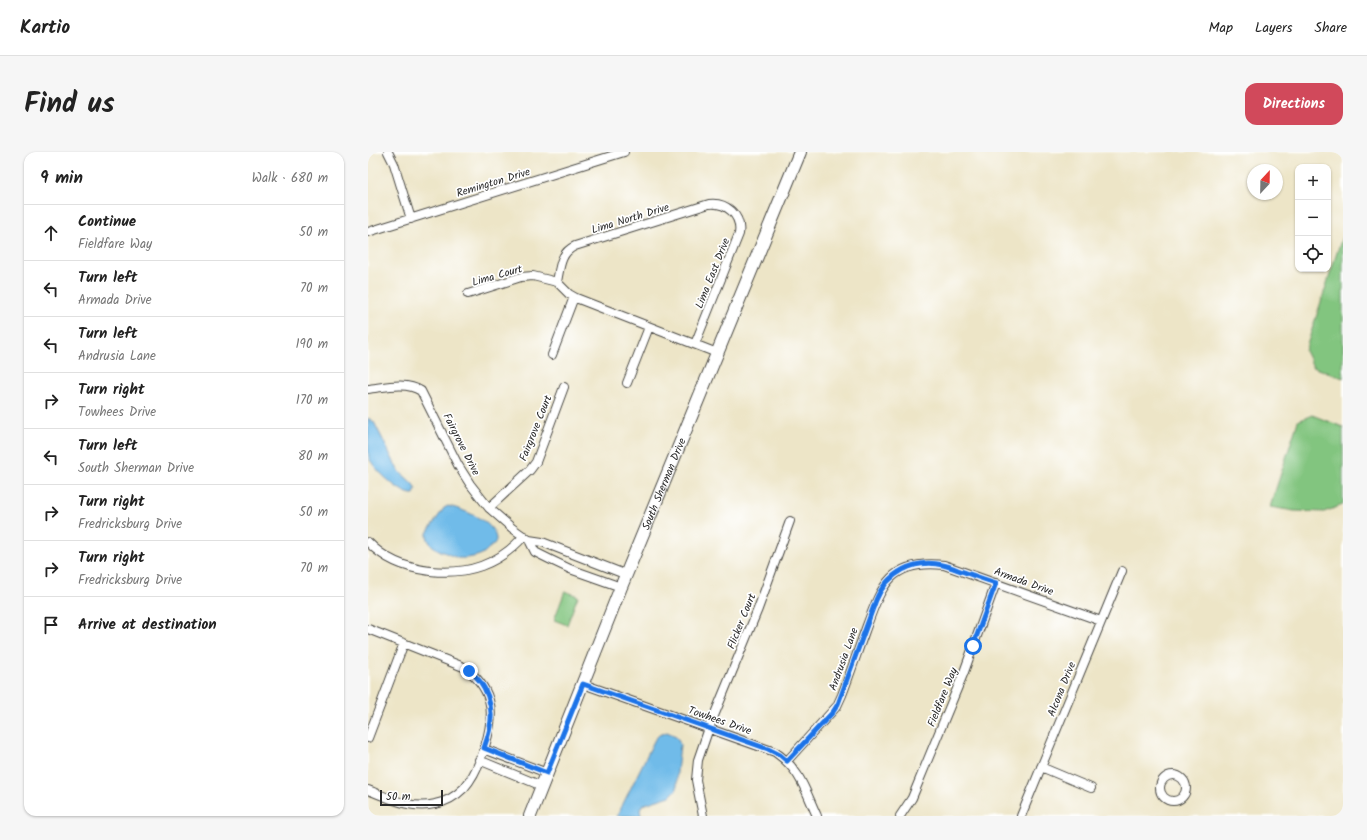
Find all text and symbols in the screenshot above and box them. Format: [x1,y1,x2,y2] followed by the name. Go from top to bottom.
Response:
[20,13,70,43] text: Kartio
[1209,17,1233,39] text: Map
[1255,17,1293,39] text: Layers
[1315,17,1347,39] text: Share
[24,82,115,127] text: Find us
[1245,83,1343,125] button: Directions
[454,163,532,203] street label: Remington Drive
[1247,164,1283,200] north arrow
[1295,164,1331,272] map controls
[1295,164,1331,200] button: +
[40,165,83,192] text: 9 min
[252,168,328,189] text: Walk · 680 m
[589,199,671,239] street label: Lima North Drive
[1295,200,1331,236] button: −
[78,210,136,234] text: Continue
[40,222,62,244] icon: ahead
[299,222,328,243] text: 50 m
[78,234,152,255] text: Fieldfare Way
[691,235,735,311] street label: Lima East Drive
[1295,236,1331,272] button: locate
[470,260,525,292] street label: Lima Court
[78,266,138,290] text: Turn left
[40,278,62,300] icon: left
[300,278,328,299] text: 70 m
[78,290,152,311] text: Armada Drive
[78,322,138,346] text: Turn left
[40,334,62,356] icon: left
[296,334,328,355] text: 190 m
[78,346,156,367] text: Andrusia Lane
[78,378,145,402] text: Turn right
[40,390,62,412] icon: right
[296,390,328,411] text: 170 m
[515,392,558,464] street label: Fairgrove Court
[78,402,156,423] text: Towhees Drive
[438,410,485,479] street label: Fairgrove Drive
[78,434,138,458] text: Turn left
[637,435,691,533] street label: South Sherman Drive
[40,446,62,468] icon: left
[298,446,328,467] text: 80 m
[78,458,194,479] text: South Sherman Drive
[78,490,145,514] text: Turn right
[40,502,62,524] icon: right
[299,502,328,523] text: 50 m
[78,514,182,535] text: Fredricksburg Drive
[78,546,145,570] text: Turn right
[40,558,62,580] icon: right
[300,558,328,579] text: 70 m
[991,563,1056,601] street label: Armada Drive
[78,570,182,591] text: Fredricksburg Drive
[723,590,762,652] street label: Flicker Court
[78,613,217,637] text: Arrive at destination
[40,614,62,636] icon: arrive
[824,625,864,693] street label: Andrusia Lane
[964,637,982,655] route start
[1043,659,1081,719] street label: Alcona Drive
[460,662,478,680] route end
[923,664,963,730] street label: Fieldfare Way
[685,702,754,740] street label: Towhees Drive
[380,788,443,807] scale bar
[386,788,411,806] text: 50 m

